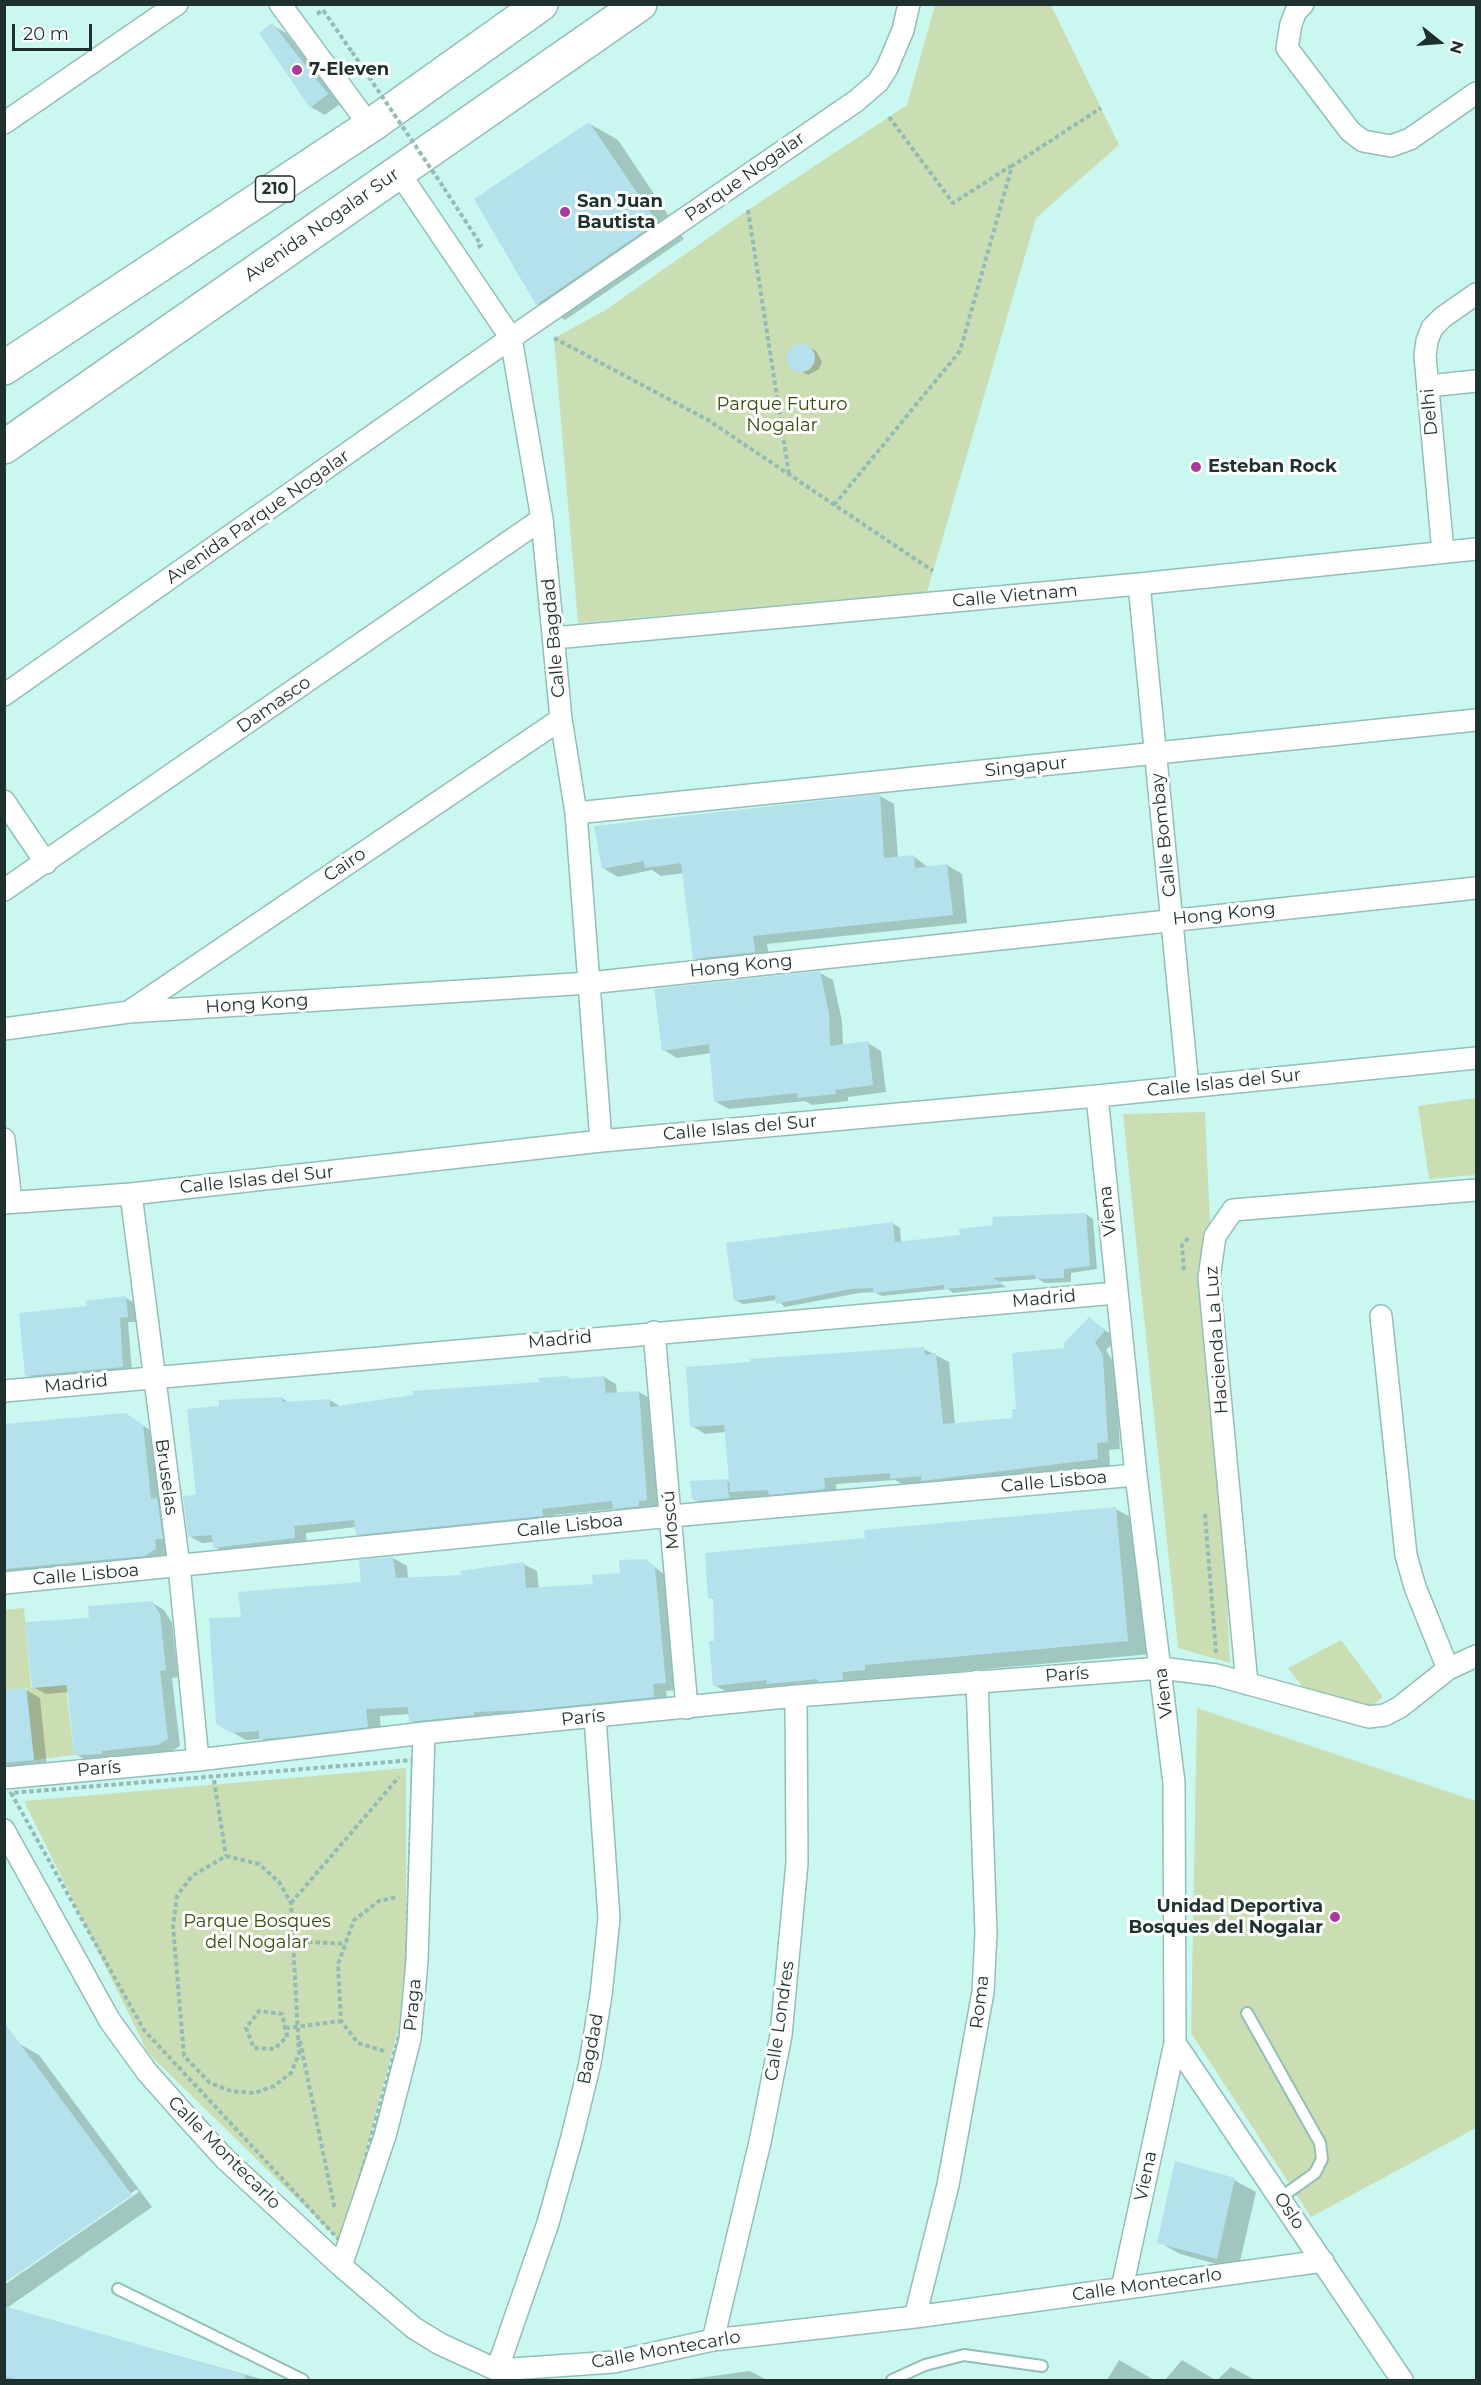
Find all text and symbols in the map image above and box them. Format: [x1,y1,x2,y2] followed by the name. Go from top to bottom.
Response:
[15,12,94,50] scale bar
[1409,12,1469,72] north arrow
[23,23,69,45] text: 20 m
[1446,38,1468,56] text: N
[309,59,389,81] place label: 7-Eleven
[290,63,304,77] marker: 7-Eleven
[681,128,809,226] street label: Parque Nogalar
[240,163,404,287] street label: Avenida Nogalar Sur
[256,176,294,202] road number: 210
[577,191,663,234] place label: San Juan Bautista
[558,205,572,219] marker: San Juan Bautista
[1417,387,1443,437] street label: Delhi
[716,394,848,436] park label: Parque Futuro Nogalar
[162,445,354,589] street label: Avenida Parque Nogalar
[1208,456,1337,478] place label: Esteban Rock
[1189,460,1203,474] marker: Esteban Rock
[538,577,570,699] street label: Calle Bagdad
[951,580,1079,612] street label: Calle Vietnam
[233,672,315,738] street label: Damasco
[984,752,1068,782] street label: Singapur
[1147,772,1181,898] street label: Calle Bombay
[320,843,370,887] street label: Cairo
[1172,898,1276,930] street label: Hong Kong
[689,950,793,982] street label: Hong Kong
[205,990,309,1018] street label: Hong Kong
[1146,1064,1302,1102] street label: Calle Islas del Sur
[662,1110,818,1146] street label: Calle Islas del Sur
[179,1161,335,1199] street label: Calle Islas del Sur
[1095,1185,1121,1237] street label: Viena
[1201,1265,1233,1415] street label: Hacienda La Luz
[1011,1285,1077,1313] street label: Madrid
[527,1326,593,1354] street label: Madrid
[43,1370,109,1398] street label: Madrid
[150,1437,182,1517] street label: Bruselas
[1000,1467,1108,1497] street label: Calle Lisboa
[658,1489,684,1551] street label: Moscú
[516,1510,624,1542] street label: Calle Lisboa
[32,1560,140,1590] street label: Calle Lisboa
[1044,1663,1090,1687] street label: París
[1150,1666,1178,1720] street label: Viena
[560,1705,606,1731] street label: París
[76,1756,122,1782] street label: París
[1128,1896,1323,1938] place label: Unidad Deportiva Bosques del Nogalar
[1328,1910,1342,1924] marker: Unidad Deportiva Bosques del Nogalar
[183,1911,331,1954] park label: Parque Bosques del Nogalar
[761,1959,799,2083] street label: Calle Londres
[966,1974,994,2030] street label: Roma
[400,1978,426,2032] street label: Praga
[574,2012,608,2086] street label: Bagdad
[163,2092,285,2214] street label: Calle Montecarlo
[1130,2149,1162,2203] street label: Viena
[1269,2188,1309,2234] street label: Oslo
[1071,2264,1223,2306] street label: Calle Montecarlo
[590,2326,742,2374] street label: Calle Montecarlo

